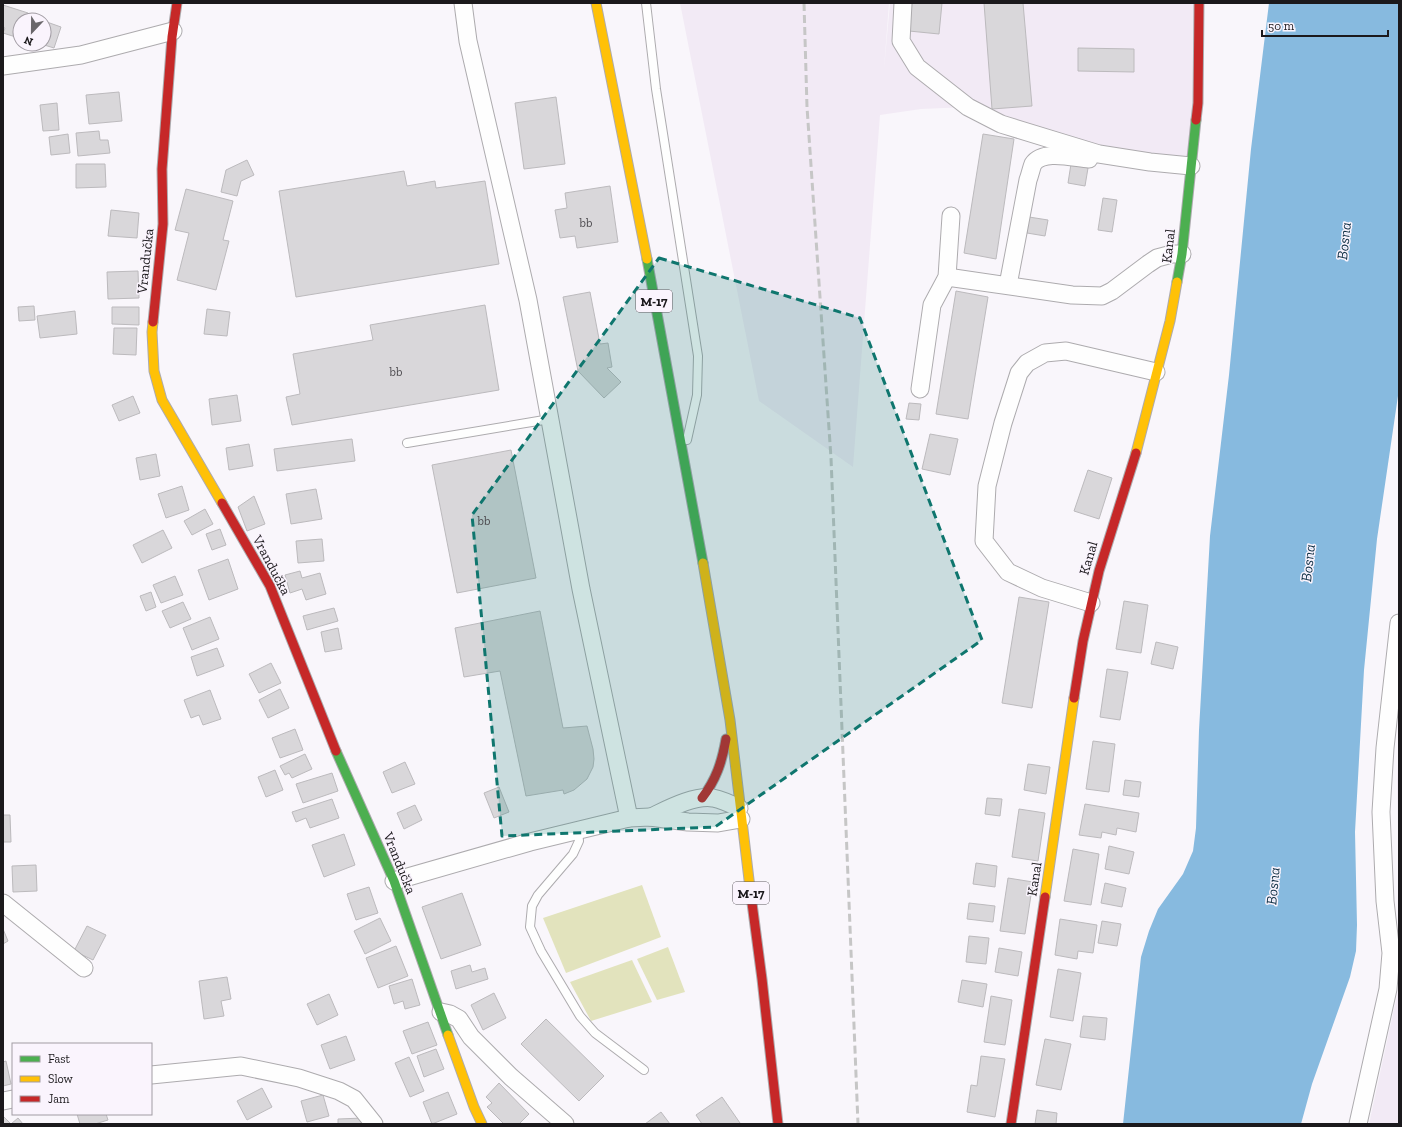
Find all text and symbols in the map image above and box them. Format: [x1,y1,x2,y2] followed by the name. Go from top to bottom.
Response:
[12,12,52,52] north arrow
[1262,12,1388,38] scale bar
[1268,19,1295,33] text: 50 m
[22,33,35,48] text: N
[579,216,592,230] house number: bb
[1333,221,1355,261] water label: Bosna
[134,228,157,295] street label: Vrandučka
[1158,228,1179,264] street label: Kanal
[636,290,672,312] road number: M-17
[389,365,402,379] house number: bb
[477,514,490,528] house number: bb
[248,532,294,598] street label: Vrandučka
[1076,539,1101,577] street label: Kanal
[1297,543,1319,583] water label: Bosna
[379,829,420,897] street label: Vrandučka
[1023,861,1046,897] street label: Kanal
[1262,866,1284,906] water label: Bosna
[733,882,769,904] road number: M-17
[12,1043,152,1115] legend
[48,1052,71,1066] text: Fast
[48,1072,74,1086] text: Slow
[48,1092,70,1106] text: Jam

